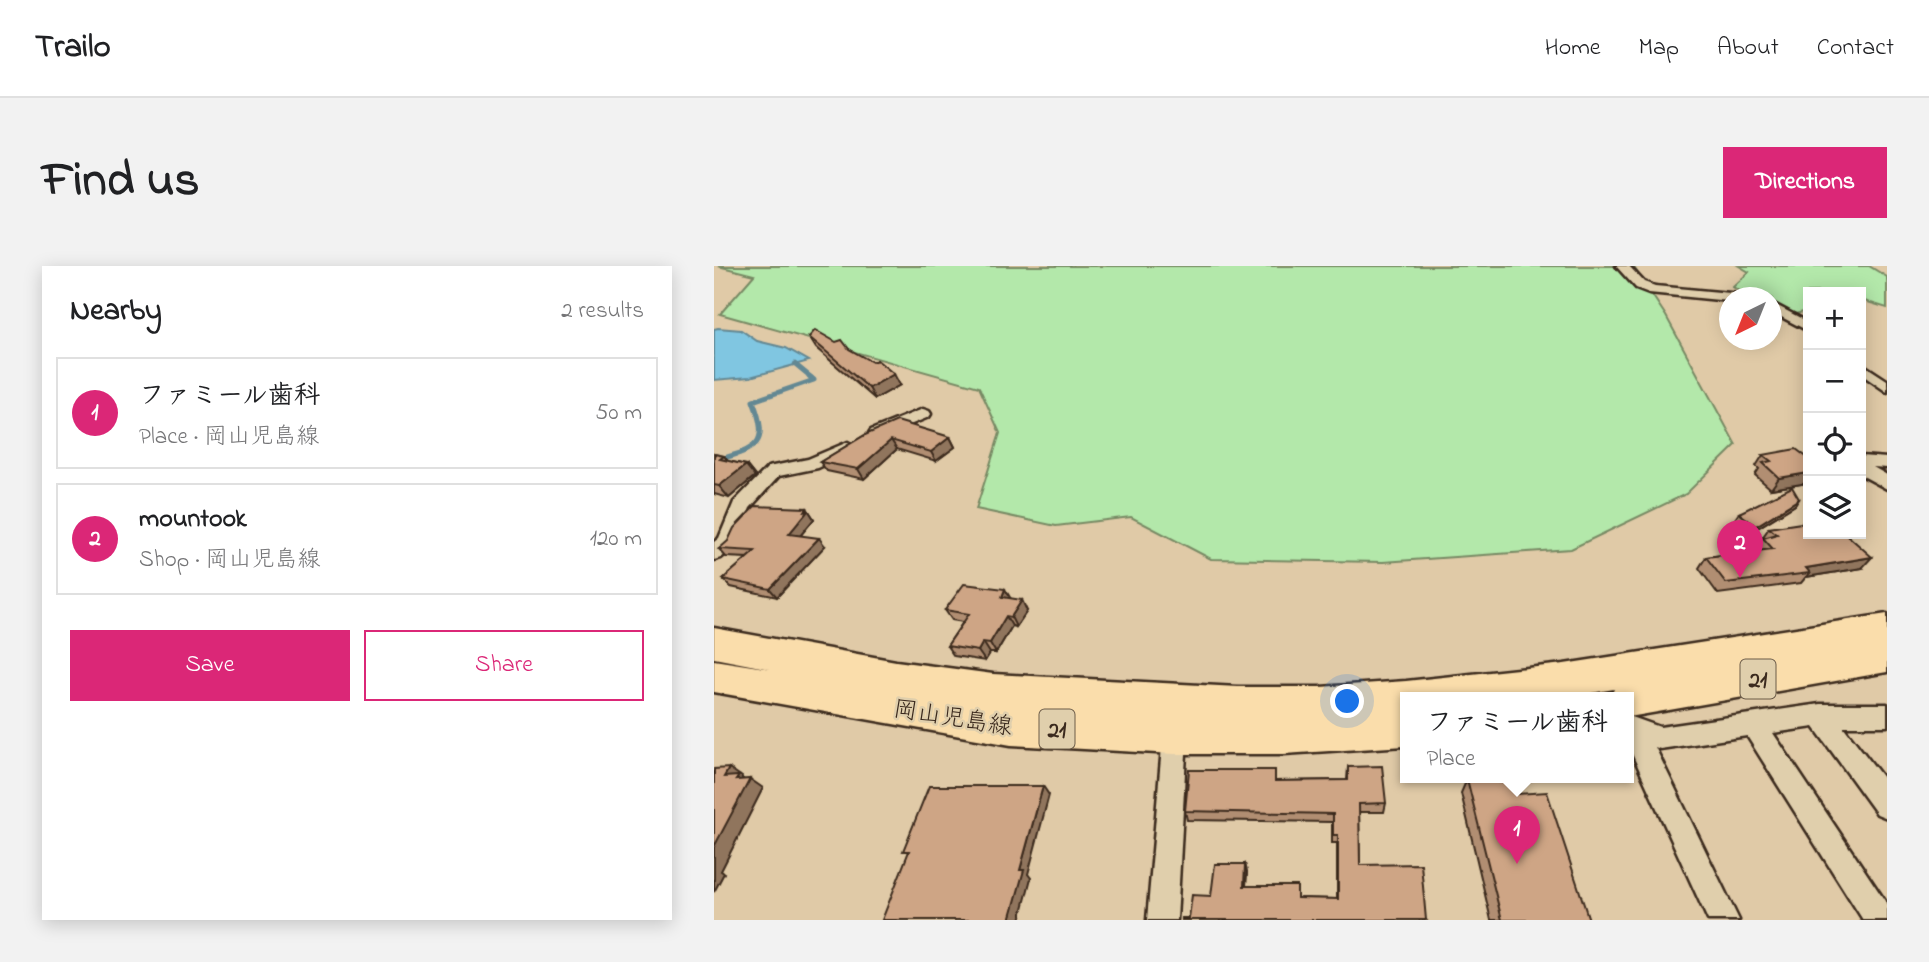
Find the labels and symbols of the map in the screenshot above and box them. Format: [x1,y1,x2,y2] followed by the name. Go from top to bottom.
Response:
[1719,287,1782,350] north arrow
[1717,520,1763,578] pin: 2
[1740,660,1776,698] road number: 21
[1330,684,1364,718] your location
[891,693,1015,746] street label: 岡山児島線
[1040,710,1074,748] road number: 21
[1494,806,1540,864] pin: 1

